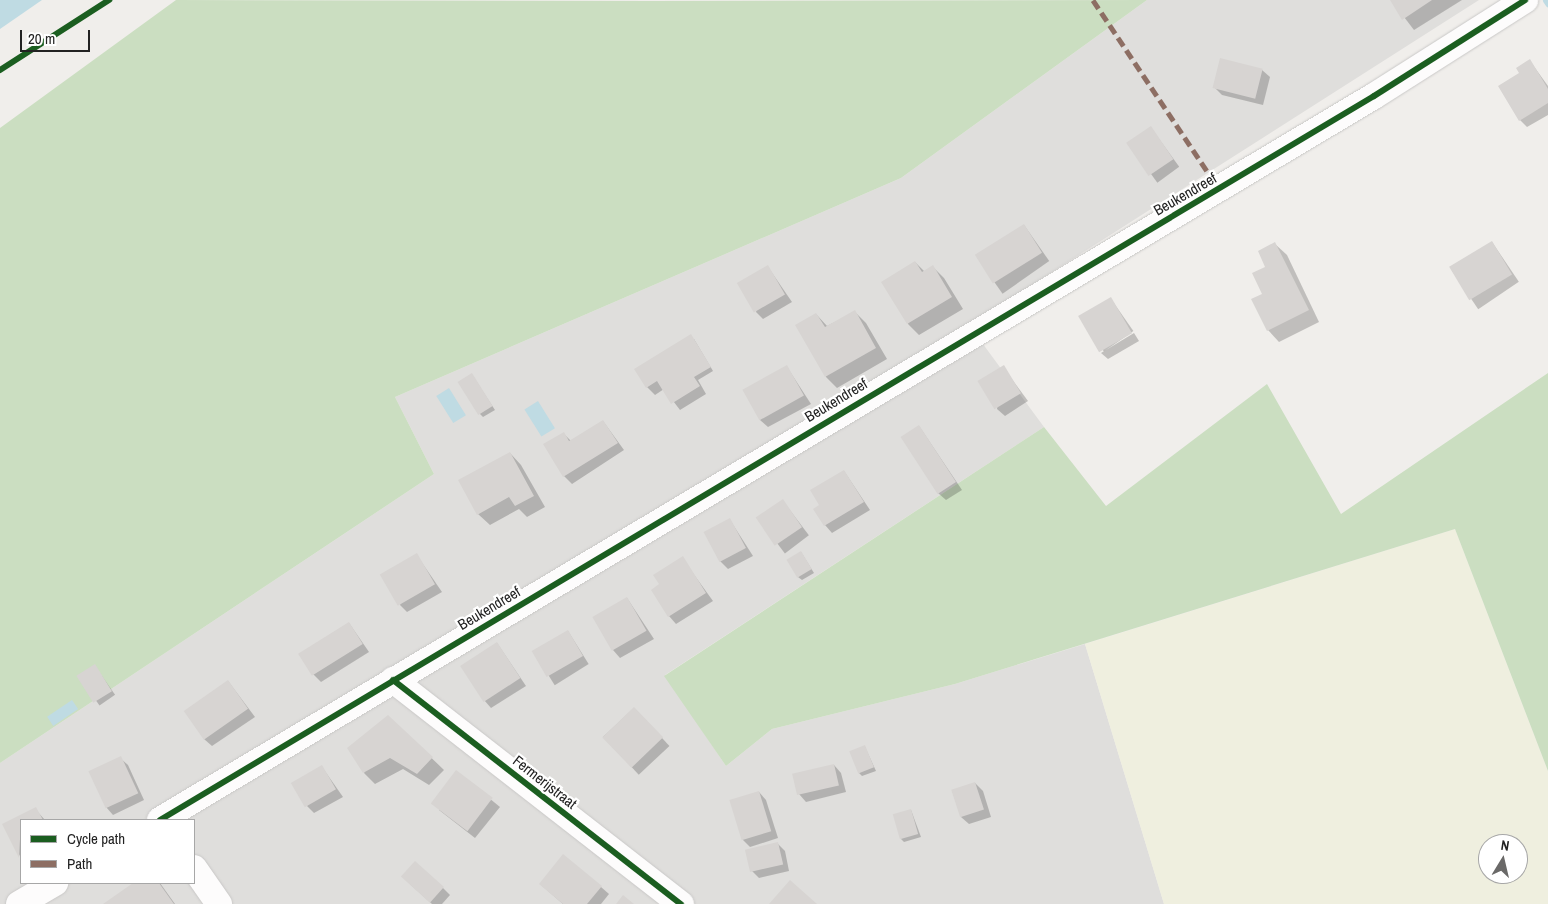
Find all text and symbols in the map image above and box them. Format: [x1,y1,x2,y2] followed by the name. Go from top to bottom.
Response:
[22,20,92,52] scale bar
[28,28,55,49] text: 20 m
[1150,169,1220,219] street label: Beukendreef
[801,374,871,426] street label: Beukendreef
[454,582,524,634] street label: Beukendreef
[510,752,580,812] street label: Fermerijstraat
[20,819,195,884] legend
[67,828,125,849] text: Cycle path
[1478,834,1528,884] north arrow
[1500,836,1511,855] text: N
[67,853,92,874] text: Path

